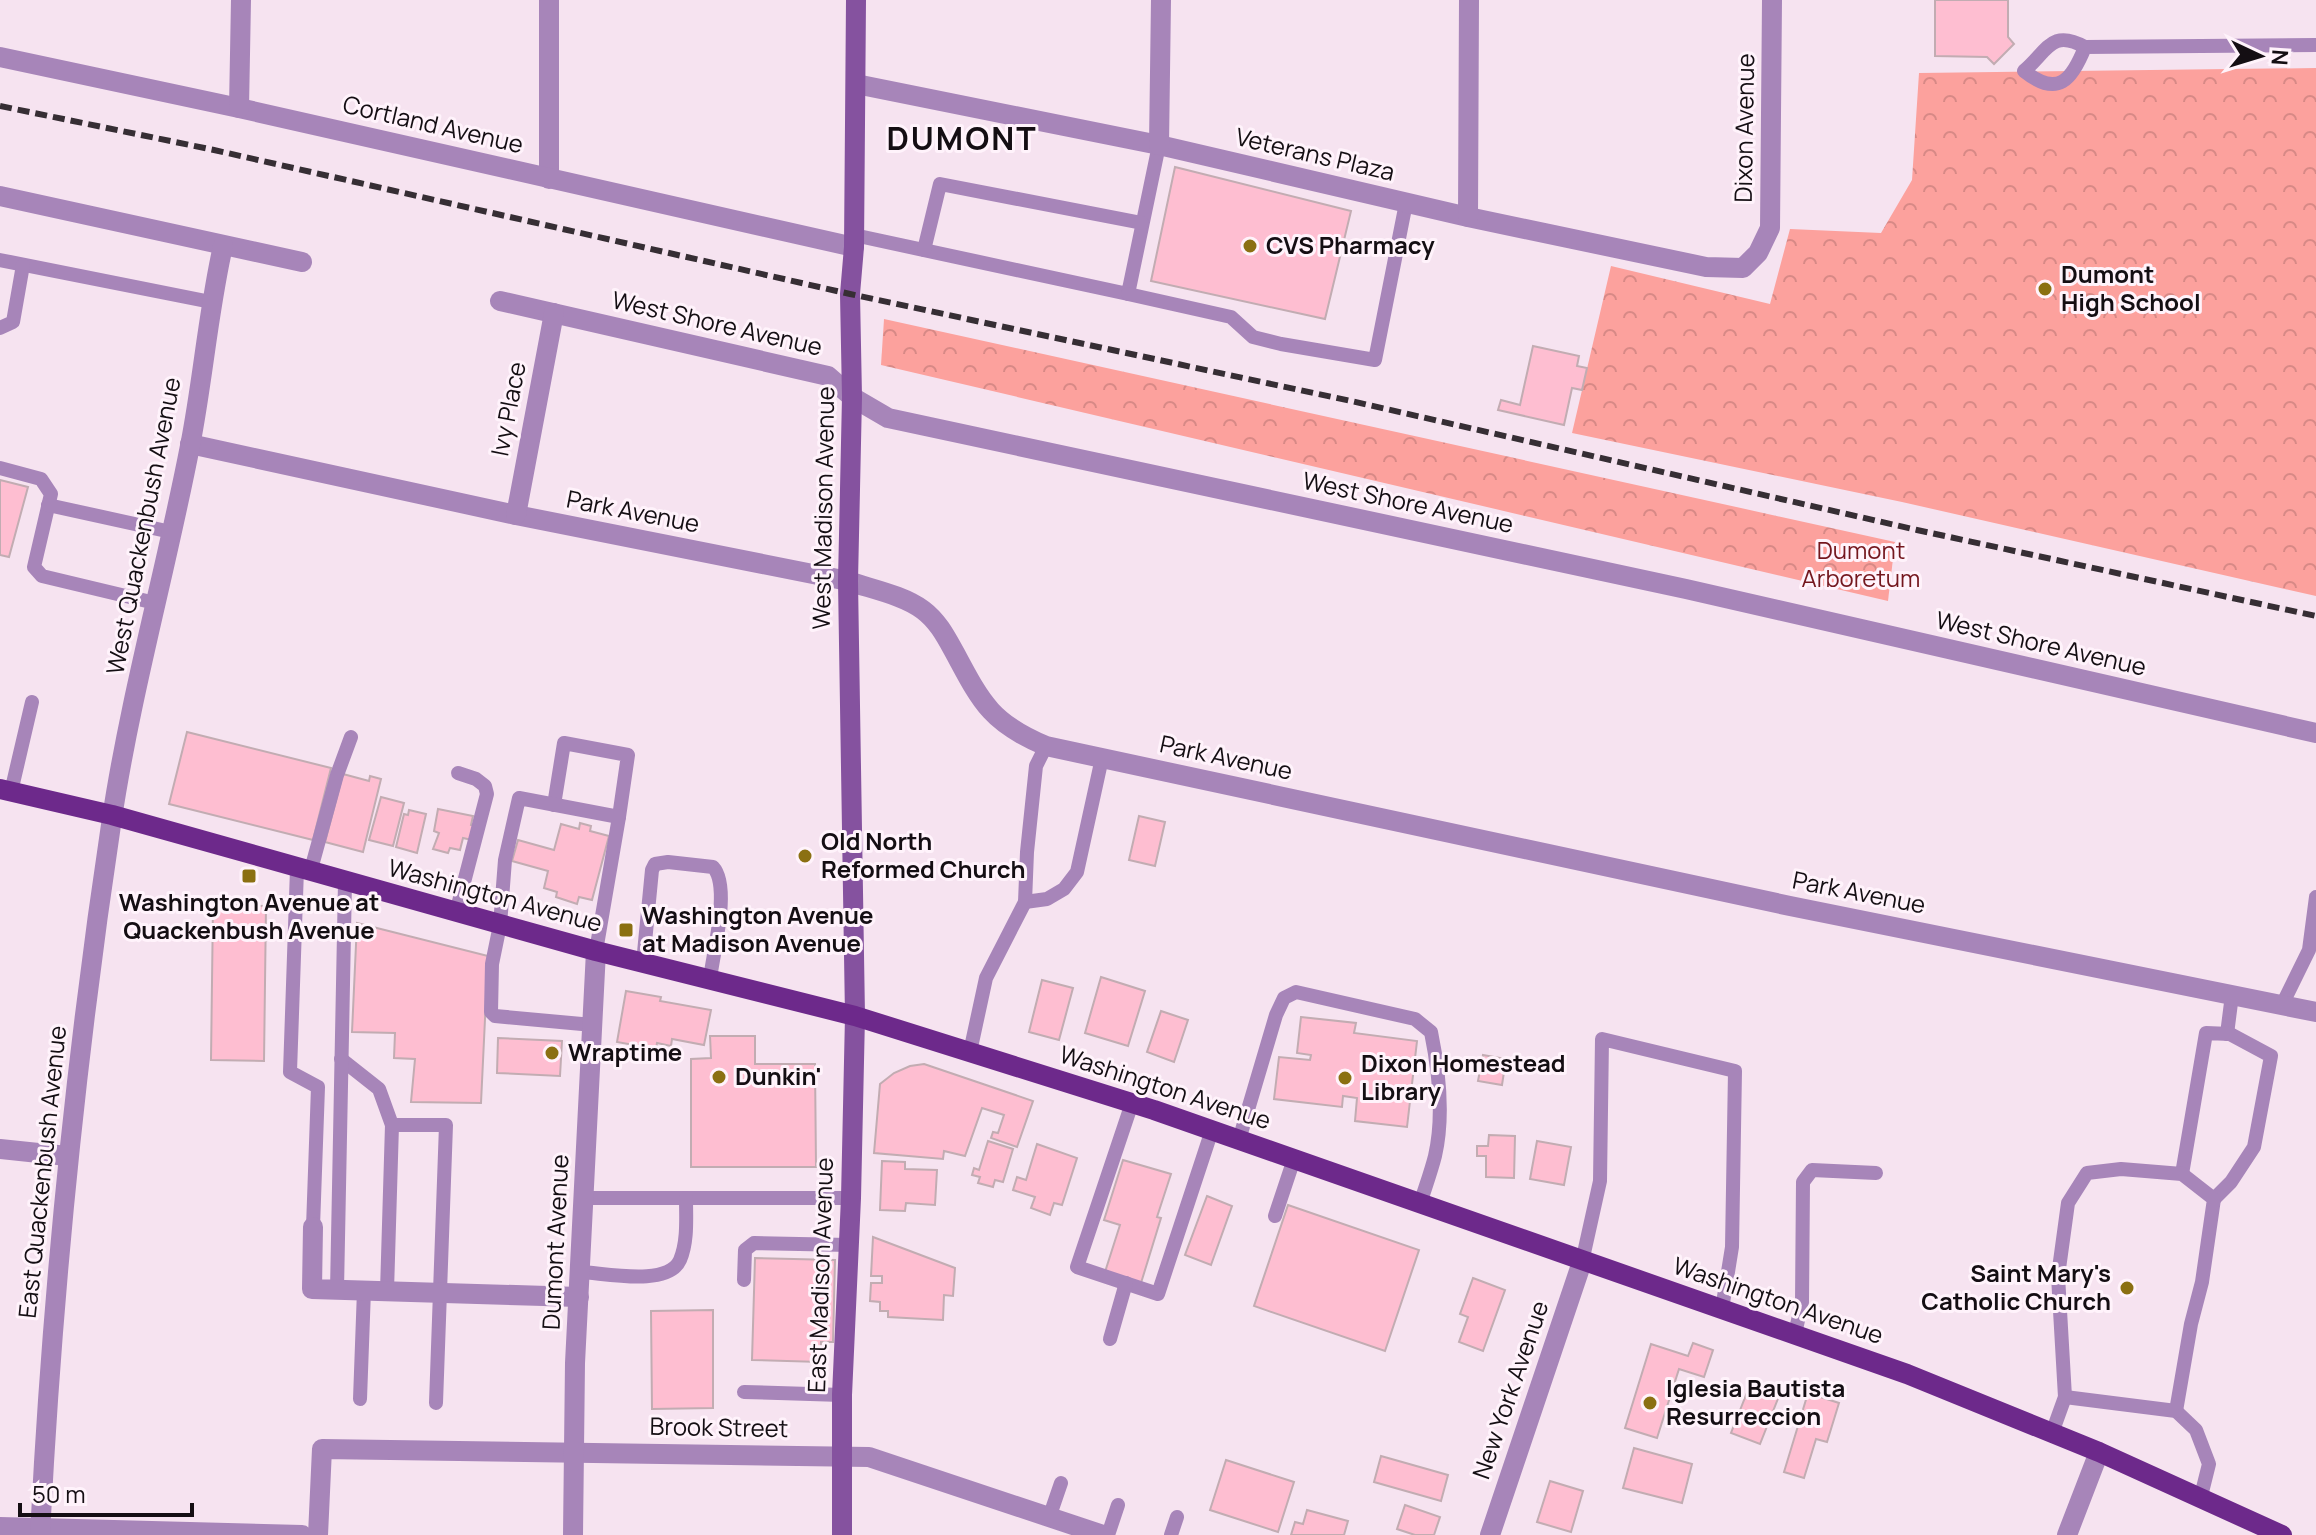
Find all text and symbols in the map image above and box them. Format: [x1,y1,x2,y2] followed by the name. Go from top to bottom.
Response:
[2220,16,2300,96] north arrow
[2264,48,2295,66] text: N
[1726,53,1761,203] street label: Dixon Avenue
[340,87,527,160] street label: Cortland Avenue
[886,116,1038,160] district label: DUMONT
[1233,119,1398,188] street label: Veterans Plaza
[1266,228,1435,261] place label: CVS Pharmacy
[1241,237,1259,255] marker: CVS Pharmacy
[2061,257,2201,318] place label: Dumont High School
[2036,280,2054,298] marker: Dumont High School
[609,282,826,363] street label: West Shore Avenue
[482,359,533,459] street label: Ivy Place
[98,374,188,677] street label: West Quackenbush Avenue
[804,386,841,630] street label: West Madison Avenue
[1300,463,1517,540] street label: West Shore Avenue
[564,481,703,540] street label: Park Avenue
[1802,533,1920,594] park label: Dumont Arboretum
[1933,602,2150,683] street label: West Shore Avenue
[1157,726,1296,787] street label: Park Avenue
[821,824,1026,885] place label: Old North Reformed Church
[796,847,814,865] marker: Old North Reformed Church
[385,850,606,939] street label: Washington Avenue
[1790,862,1929,921] street label: Park Avenue
[240,867,258,885] marker: Washington Avenue at Quackenbush Avenue
[119,885,379,946] place label: Washington Avenue at Quackenbush Avenue
[642,898,874,959] place label: Washington Avenue at Madison Avenue
[617,921,635,939] marker: Washington Avenue at Madison Avenue
[10,1024,73,1320] street label: East Quackenbush Avenue
[568,1035,682,1068] place label: Wraptime
[1056,1037,1275,1136] street label: Washington Avenue
[543,1044,561,1062] marker: Wraptime
[1361,1046,1566,1107] place label: Dixon Homestead Library
[735,1059,822,1092] place label: Dunkin'
[710,1068,728,1086] marker: Dunkin'
[1336,1069,1354,1087] marker: Dixon Homestead Library
[533,1153,576,1331] street label: Dumont Avenue
[799,1157,840,1393] street label: East Madison Avenue
[1669,1248,1888,1351] street label: Washington Avenue
[1921,1256,2111,1317] place label: Saint Mary's Catholic Church
[2118,1279,2136,1297] marker: Saint Mary's Catholic Church
[1464,1296,1556,1483] street label: New York Avenue
[1666,1371,1845,1432] place label: Iglesia Bautista Resurreccion
[1641,1394,1659,1412] marker: Iglesia Bautista Resurreccion
[649,1409,789,1444] street label: Brook Street
[20,1467,192,1517] scale bar
[32,1477,86,1510] text: 50 m

